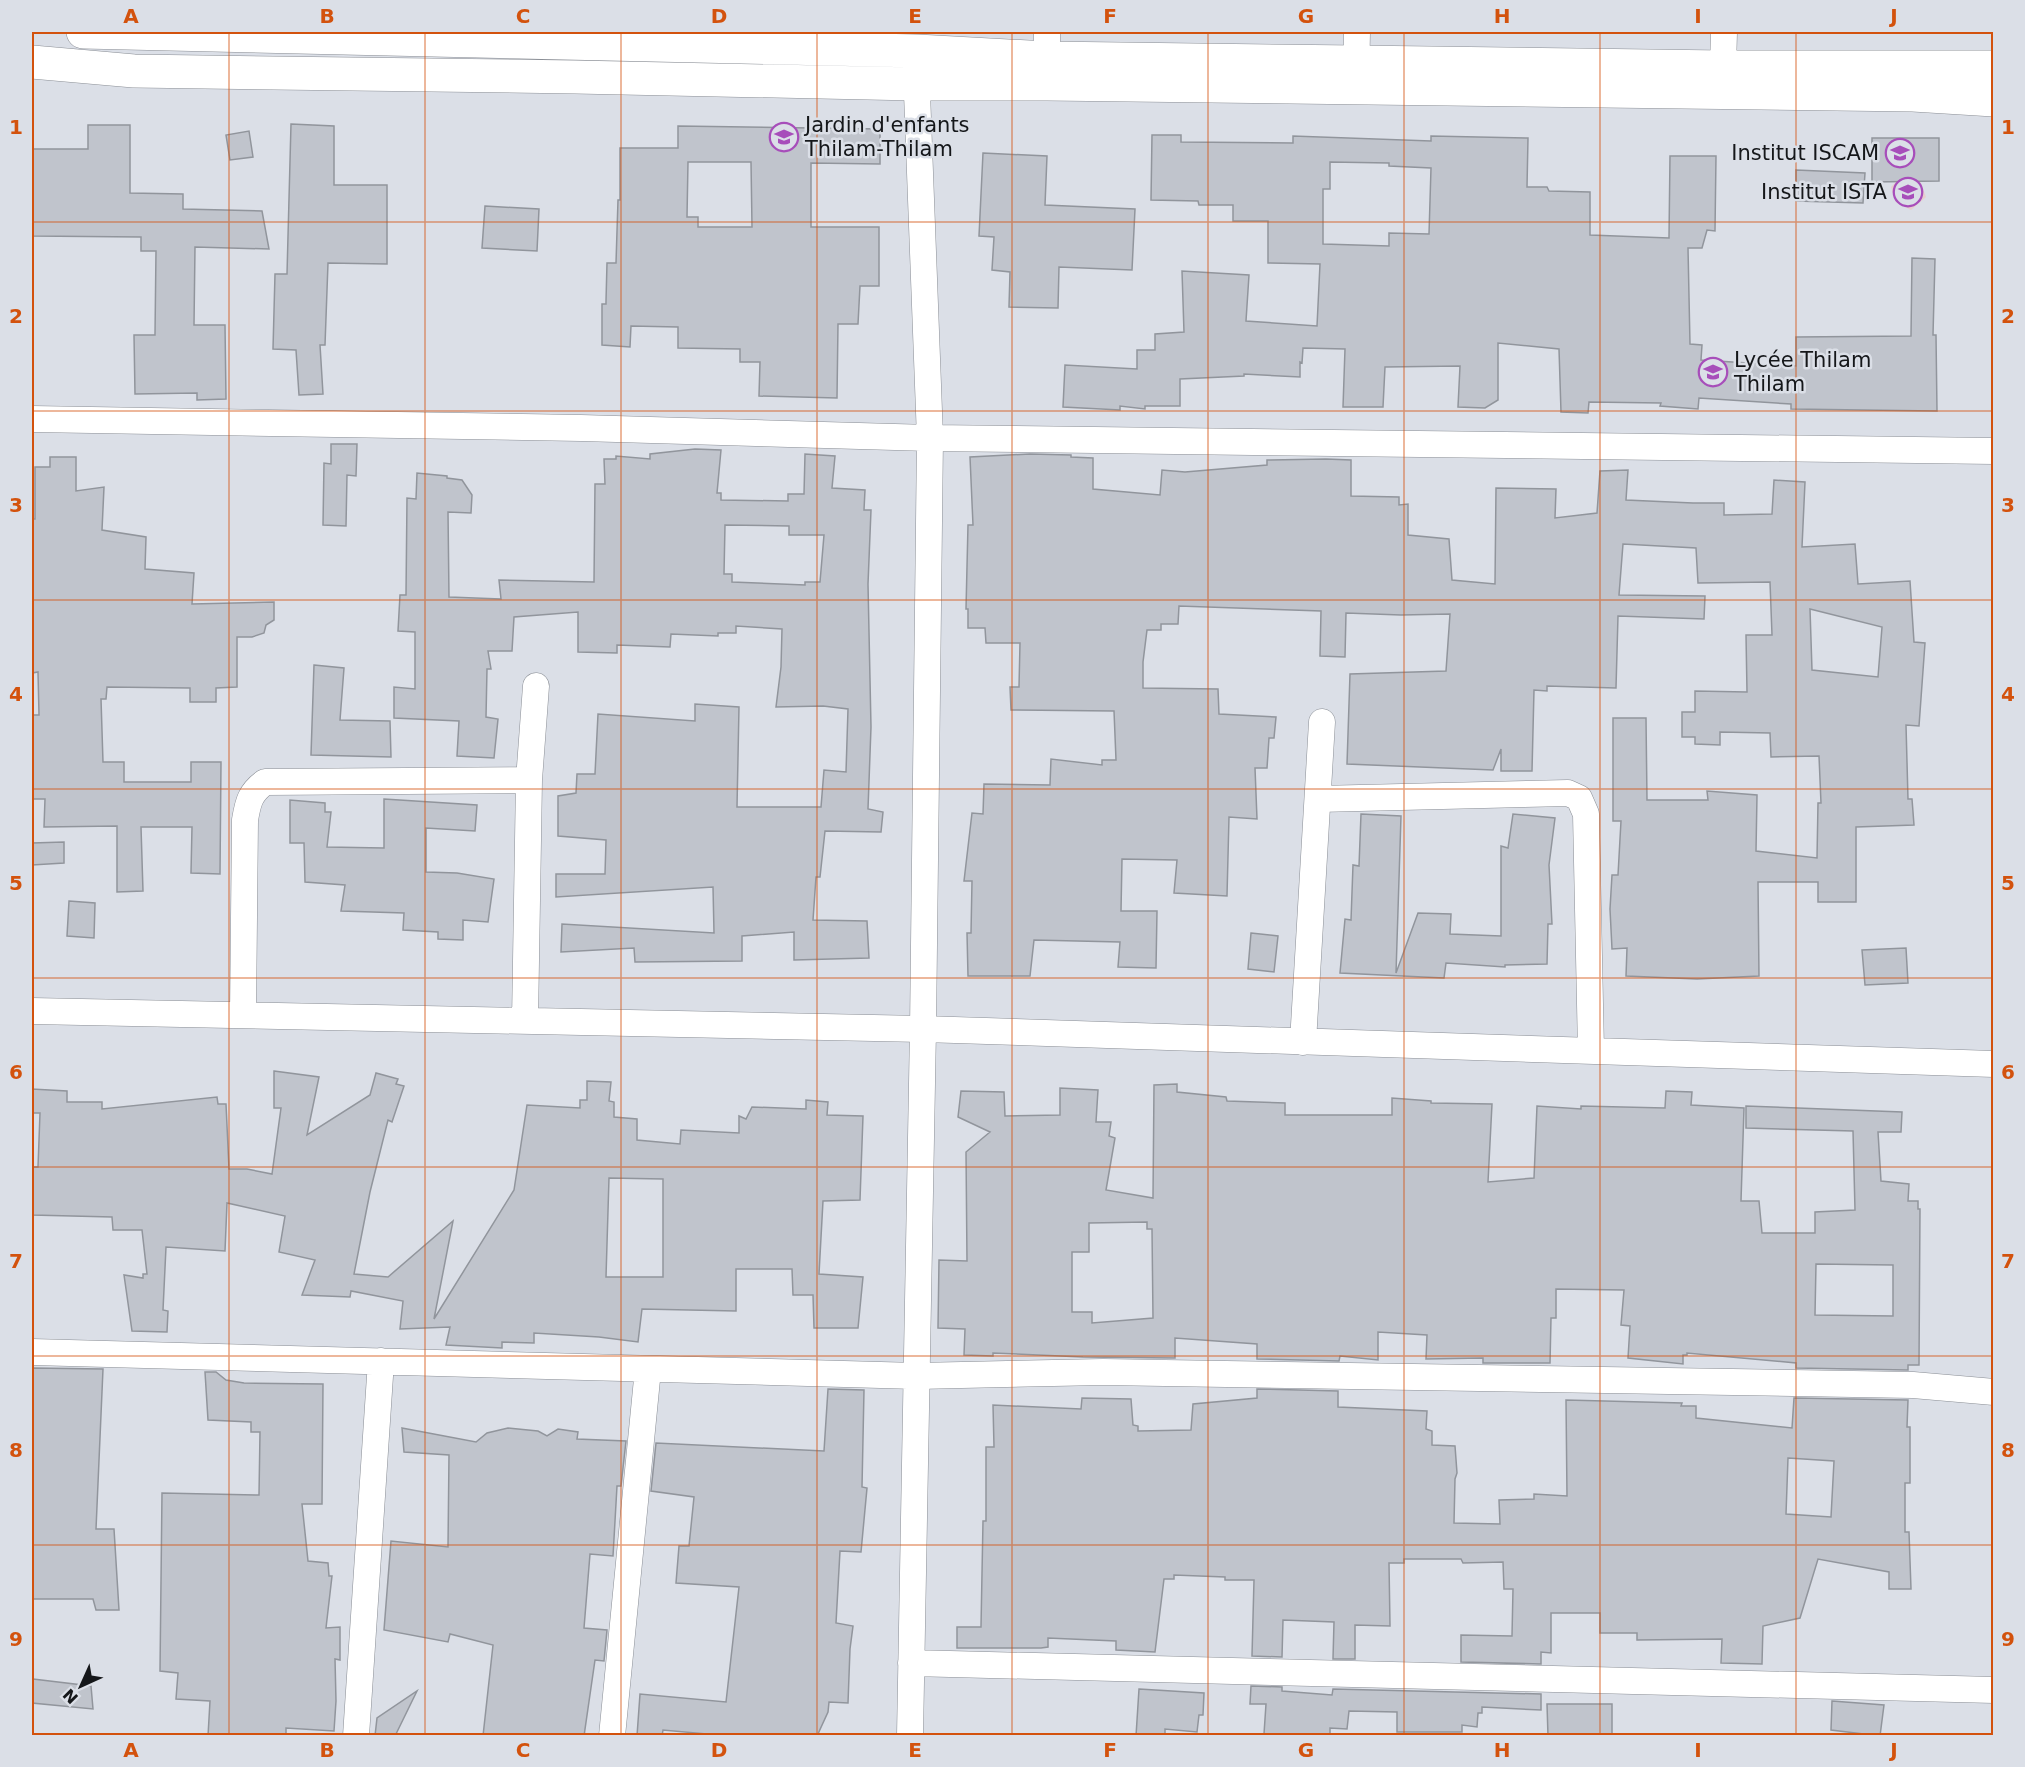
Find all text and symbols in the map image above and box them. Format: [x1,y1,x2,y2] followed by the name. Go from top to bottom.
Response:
[123,4,139,28] text: A
[319,4,335,28] text: B
[516,4,530,28] text: C
[711,4,727,28] text: D
[908,4,922,28] text: E
[1103,4,1117,28] text: F
[1298,4,1314,28] text: G
[1494,4,1510,28] text: H
[1694,4,1702,28] text: I
[1888,4,1898,28] text: J
[803,113,970,161] place label: Jardin d'enfants Thilam-Thilam
[9,115,23,139] text: 1
[2001,115,2015,139] text: 1
[768,121,800,153] school or university icon: Jardin d'enfants Thilam-Thilam
[1884,137,1916,169] school or university icon: Institut ISCAM
[1731,141,1879,165] place label: Institut ISCAM
[1892,176,1924,208] school or university icon: Institut ISTA
[1761,180,1888,204] place label: Institut ISTA
[9,304,23,328] text: 2
[2001,304,2015,328] text: 2
[1733,348,1871,396] place label: Lycée Thilam Thilam
[1697,356,1729,388] school or university icon: Lycée Thilam Thilam
[9,493,23,517] text: 3
[2001,493,2015,517] text: 3
[9,682,23,706] text: 4
[2001,682,2015,706] text: 4
[9,871,23,895] text: 5
[2001,871,2015,895] text: 5
[9,1060,23,1084] text: 6
[2001,1060,2015,1084] text: 6
[9,1249,23,1273] text: 7
[2001,1249,2015,1273] text: 7
[9,1438,23,1462] text: 8
[2001,1438,2015,1462] text: 8
[9,1627,23,1651] text: 9
[2001,1627,2015,1651] text: 9
[51,1656,111,1716] north arrow
[59,1685,82,1708] text: N
[123,1738,139,1762] text: A
[319,1738,335,1762] text: B
[516,1738,530,1762] text: C
[711,1738,727,1762] text: D
[908,1738,922,1762] text: E
[1103,1738,1117,1762] text: F
[1298,1738,1314,1762] text: G
[1494,1738,1510,1762] text: H
[1694,1738,1702,1762] text: I
[1888,1738,1898,1762] text: J

